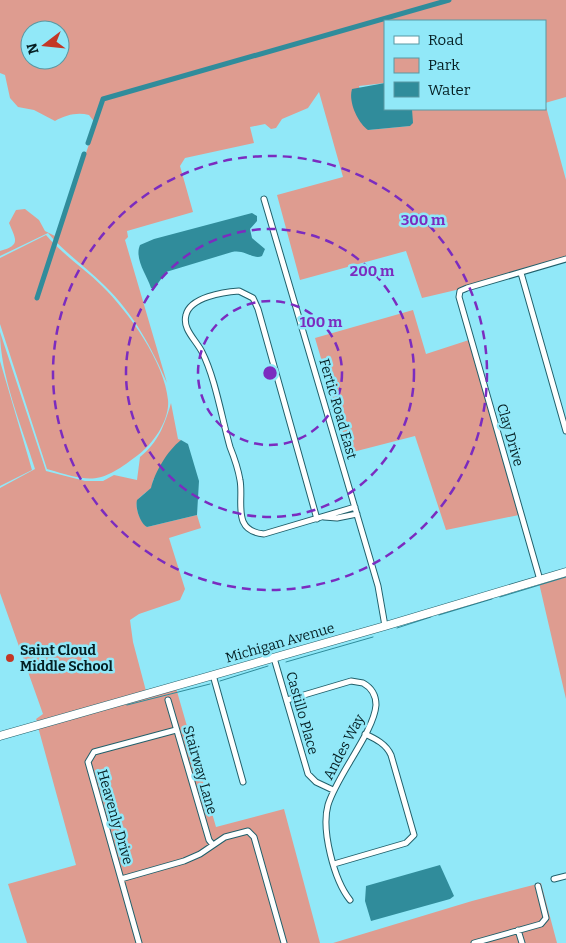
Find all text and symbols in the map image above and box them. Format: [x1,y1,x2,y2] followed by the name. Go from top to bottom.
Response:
[20,20,70,70] north arrow
[384,20,546,110] legend
[428,31,463,49] text: Road
[23,41,43,56] text: N
[428,56,460,74] text: Park
[428,81,471,99] text: Water
[401,211,446,229] text: 300 m
[350,262,395,280] text: 200 m
[300,313,343,331] text: 100 m
[316,357,360,461] street label: Fertic Road East
[261,364,279,382] centre of rings
[493,402,527,468] street label: Clay Drive
[224,619,336,667] street label: Michigan Avenue
[20,642,114,675] place label: Saint Cloud Middle School
[4,652,16,664] marker: Saint Cloud Middle School
[282,670,322,756] street label: Castillo Place
[320,711,369,783] street label: Andes Way
[179,724,221,816] street label: Stairway Lane
[93,768,137,866] street label: Heavenly Drive

